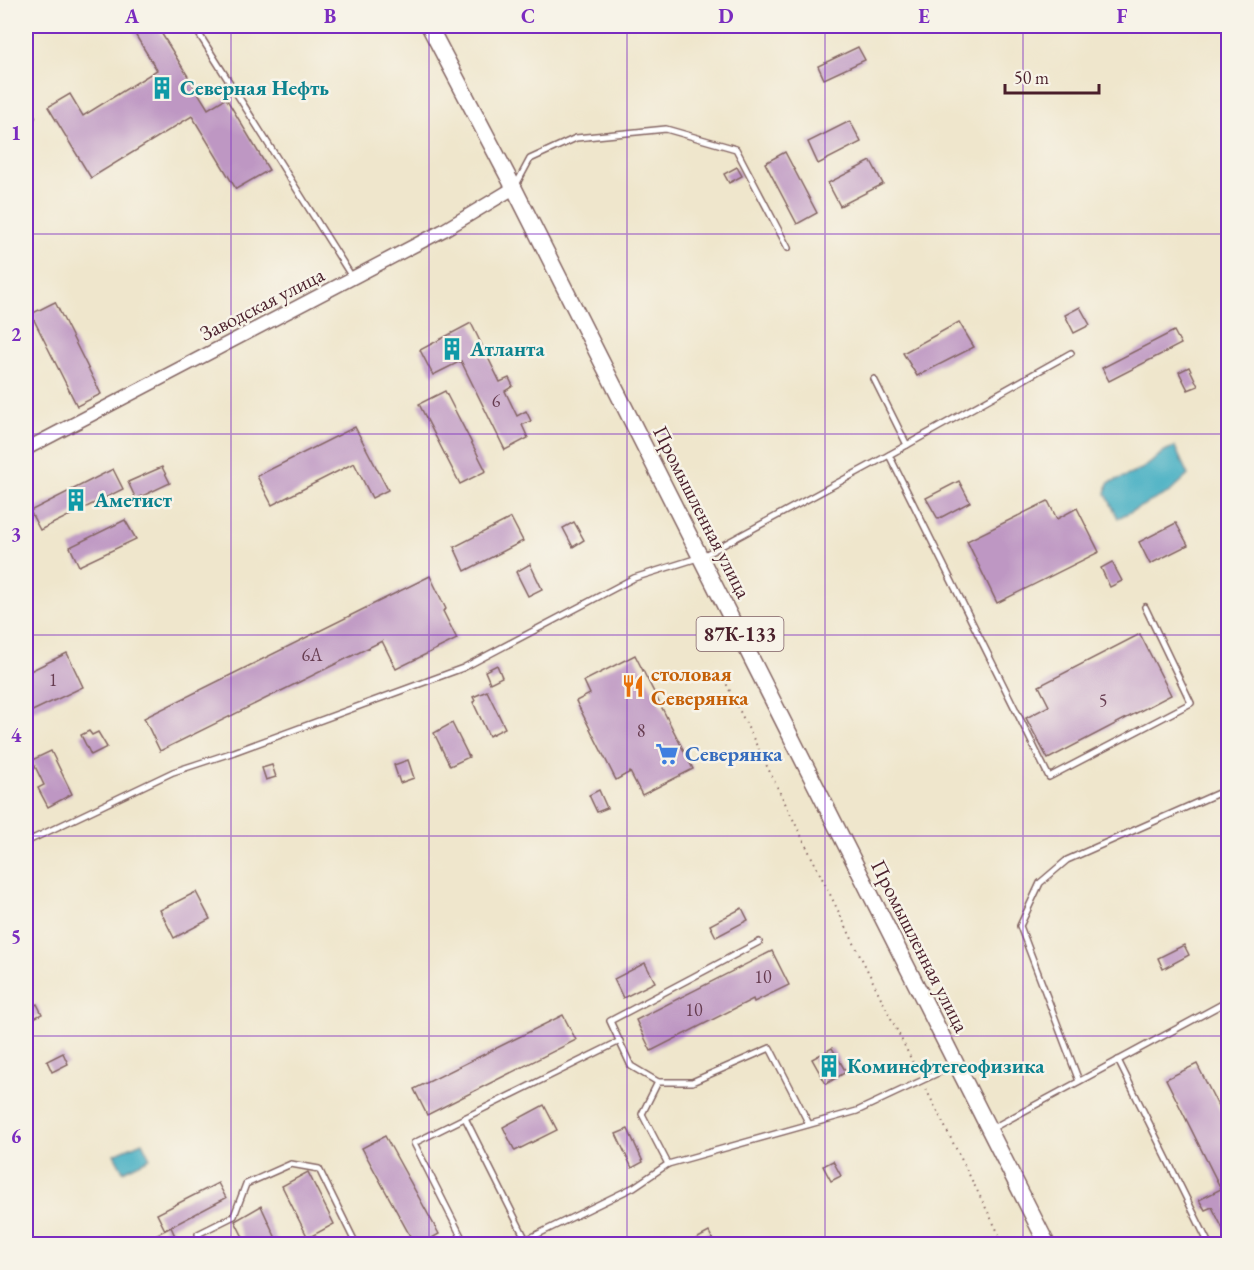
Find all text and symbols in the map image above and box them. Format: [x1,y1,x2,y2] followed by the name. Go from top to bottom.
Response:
[124,3,140,29] text: A
[324,3,336,29] text: B
[521,3,535,29] text: C
[718,3,734,29] text: D
[918,3,930,29] text: E
[1117,3,1128,29] text: F
[1005,57,1100,95] scale bar
[1014,66,1049,89] text: 50 m
[180,74,329,101] place label: Северная Нефть
[149,75,175,101] building icon: Северная Нефть
[11,120,21,146] text: 1
[195,260,329,347] street label: Заводская улица
[11,321,22,347] text: 2
[469,335,546,362] place label: Атланта
[439,336,465,362] building icon: Атланта
[492,389,501,412] house number: 6
[647,421,758,603] street label: Промышленная улица
[93,486,172,513] place label: Аметист
[63,487,89,513] building icon: Аметист
[11,521,21,547] text: 3
[696,617,783,651] road number: 87К-133
[301,643,323,666] house number: 6А
[651,660,749,711] place label: столовая Северянка
[49,668,57,691] house number: 1
[620,673,646,699] restaurant icon: столовая Северянка
[1099,689,1107,712] house number: 5
[637,719,645,742] house number: 8
[11,722,22,748] text: 4
[685,740,783,767] place label: Северянка
[654,741,680,767] supermarket icon: Северянка
[865,855,976,1037] street label: Промышленная улица
[11,923,21,949] text: 5
[754,965,772,988] house number: 10
[685,998,703,1021] house number: 10
[847,1052,1045,1079] place label: Коминефтегеофизика
[816,1053,842,1079] building icon: Коминефтегеофизика
[11,1123,22,1149] text: 6

